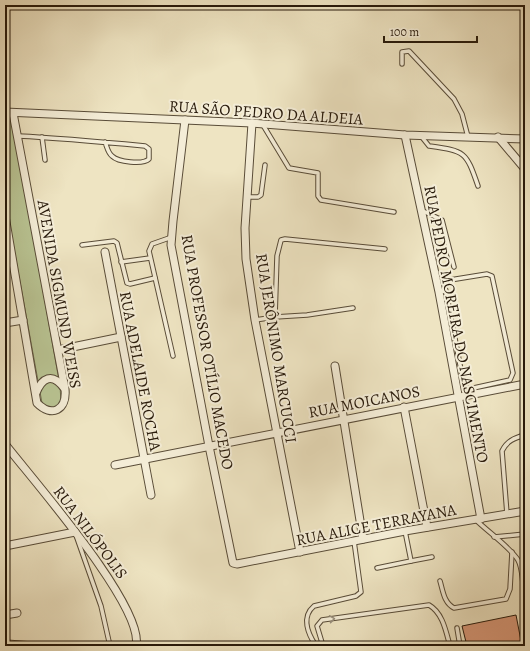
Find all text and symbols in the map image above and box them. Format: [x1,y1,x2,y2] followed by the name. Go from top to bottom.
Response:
[384,18,477,44] scale bar
[390,24,419,40] text: 100 m
[168,95,364,131] street label: RUA SÃO PEDRO DA ALDEIA
[418,184,494,465] street label: RUA PEDRO MOREIRA DO NASCIMENTO
[31,197,86,390] street label: AVENIDA SIGMUND WEISS
[175,233,239,472] street label: RUA PROFESSOR OTÍLIO MACEDO
[250,252,302,445] street label: RUA JERÔNIMO MARCUCCI
[114,289,166,454] street label: RUA ADELAIDE ROCHA
[306,380,422,424] street label: RUA MOICANOS
[48,482,132,584] street label: RUA NILÓPOLIS
[294,499,459,551] street label: RUA ALICE TERRAYANA
[329,615,335,624] one-way arrow

